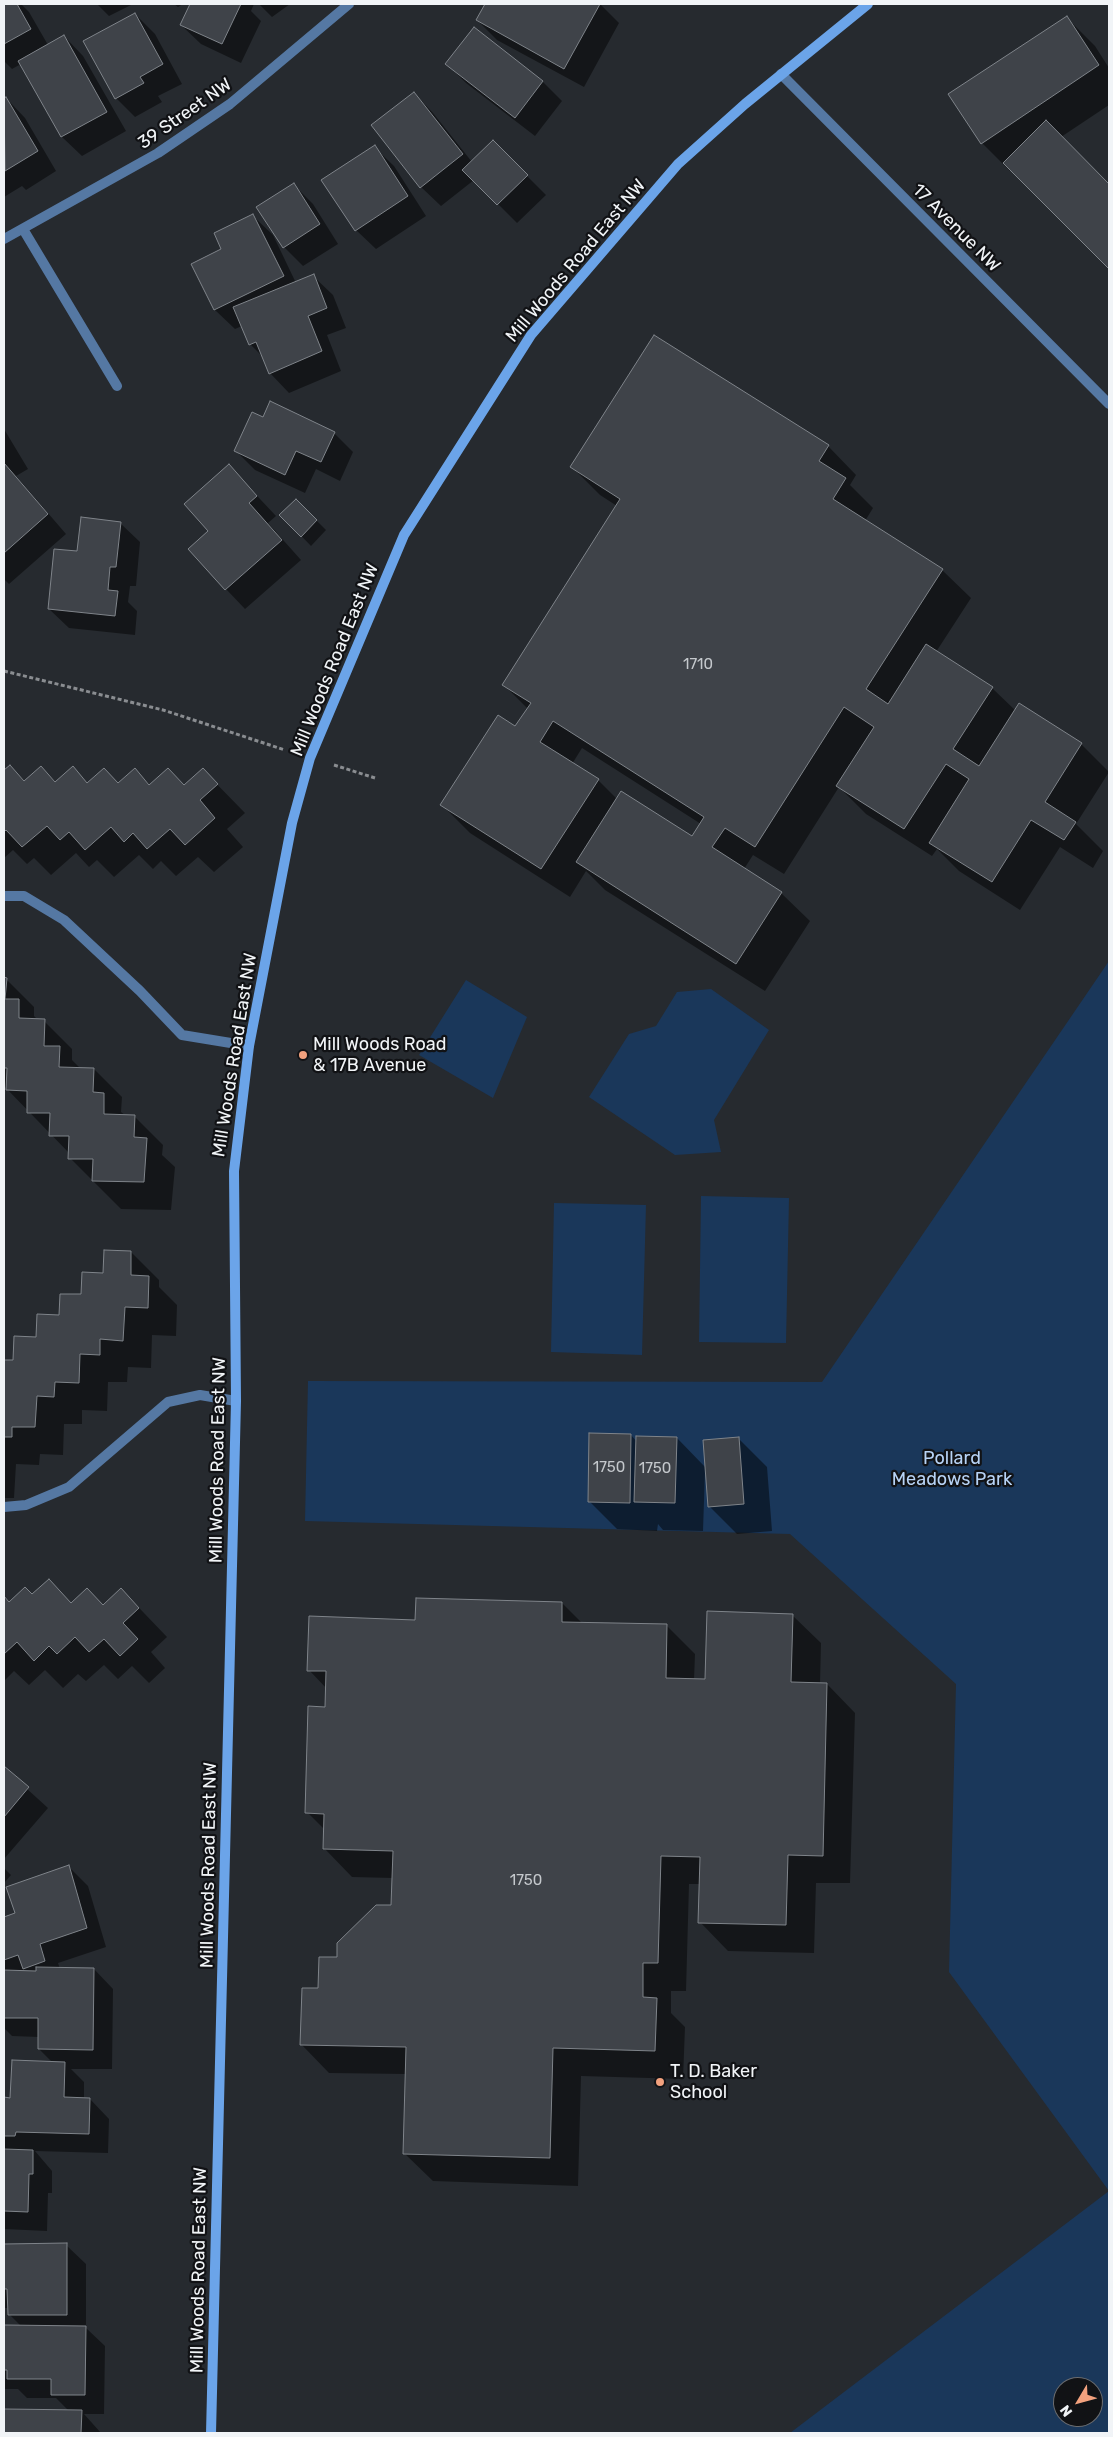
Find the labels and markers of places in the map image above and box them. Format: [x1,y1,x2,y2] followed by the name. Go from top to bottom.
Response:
[313,1034,446,1076] place label: Mill Woods Road & 17B Avenue
[297,1049,309,1061] marker: Mill Woods Road & 17B Avenue
[670,2061,757,2104] place label: T. D. Baker School
[654,2076,666,2088] marker: T. D. Baker School

